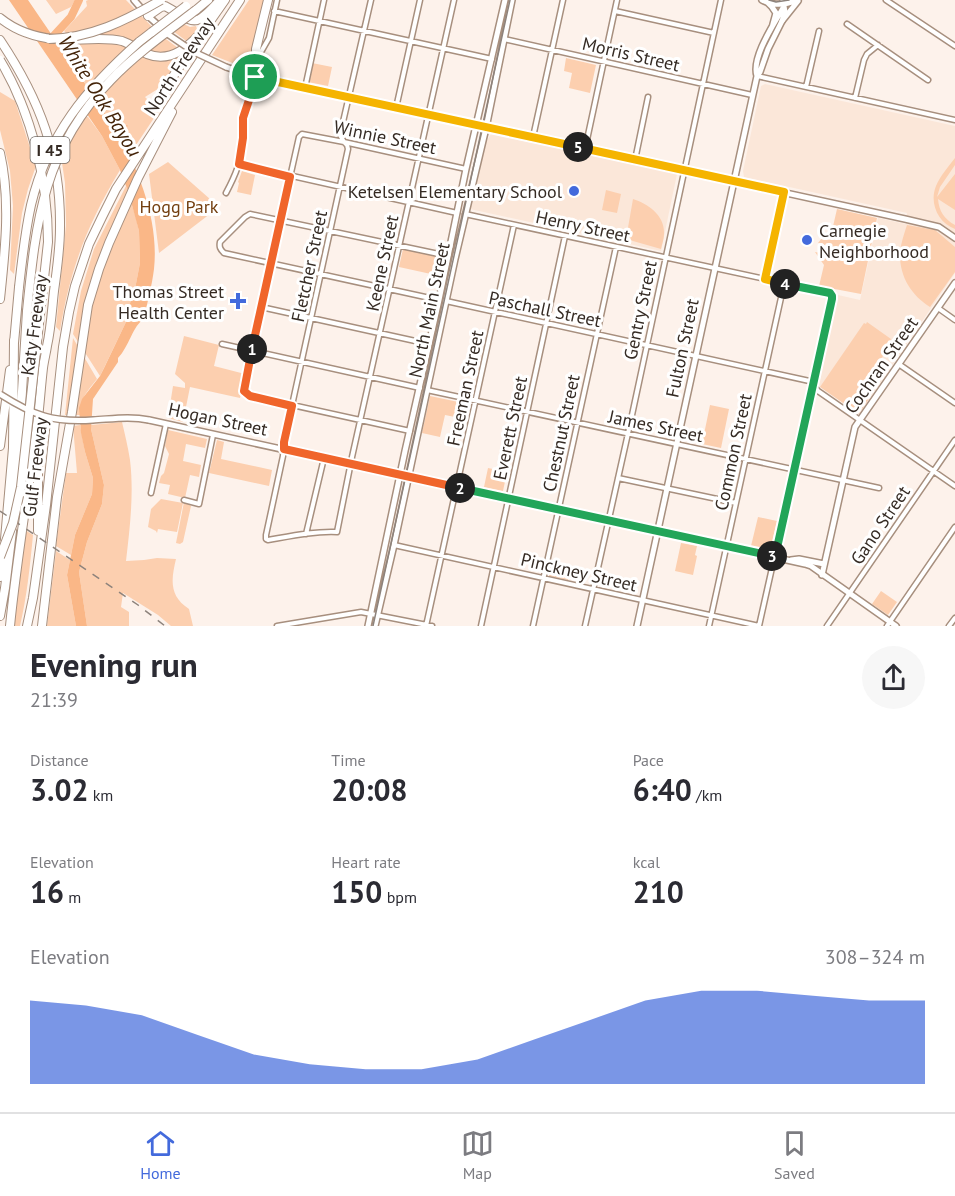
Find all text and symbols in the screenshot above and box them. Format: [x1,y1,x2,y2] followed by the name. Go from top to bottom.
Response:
[139,12,220,120] street label: North Freeway
[52,30,148,162] water label: White Oak Bayou
[580,32,682,76] street label: Morris Street
[229,51,280,102] pin
[238,60,271,93] icon: arrive
[332,115,438,159] street label: Winnie Street
[563,132,593,162] pin: 5
[31,137,70,163] road number: I 45
[573,137,583,157] text: 5
[348,180,563,203] place label: Ketelsen Elementary School
[567,184,581,198] marker: Ketelsen Elementary School
[140,195,219,218] park label: Hogg Park
[534,205,632,247] street label: Henry Street
[286,208,332,324] street label: Fletcher Street
[361,213,403,313] street label: Keene Street
[819,219,929,263] place label: Carnegie Neighborhood
[800,233,814,247] marker: Carnegie Neighborhood
[403,240,455,380] street label: North Main Street
[618,258,662,362] street label: Gentry Street
[770,269,800,299] pin: 4
[16,272,53,377] street label: Katy Freeway
[780,274,790,294] text: 4
[113,280,224,324] place label: Thomas Street Health Center
[487,286,603,332] street label: Paschall Street
[229,292,247,310] marker: Thomas Street Health Center
[660,296,704,400] street label: Fulton Street
[839,312,923,418] street label: Cochran Street
[442,328,488,448] street label: Freeman Street
[237,334,267,364] pin: 1
[247,339,257,359] text: 1
[537,372,585,494] street label: Chestnut Street
[488,374,532,482] street label: Everett Street
[709,392,757,512] street label: Common Street
[166,397,270,441] street label: Hogan Street
[606,405,705,447] street label: James Street
[17,415,53,518] street label: Gulf Freeway
[445,473,475,503] pin: 2
[455,478,465,498] text: 2
[845,481,915,569] street label: Gano Street
[757,541,787,571] pin: 3
[767,546,777,566] text: 3
[519,547,639,597] street label: Pinckney Street
[30,643,198,686] text: Evening run
[862,646,925,709] button: share
[30,687,78,713] text: 21:39
[30,750,89,770] text: Distance
[331,750,366,770] text: Time
[633,750,664,770] text: Pace
[30,770,88,809] text: 3.02
[331,770,407,809] text: 20:08
[633,770,692,809] text: 6:40
[88,785,113,805] text: km
[692,785,722,805] text: /km
[30,852,94,872] text: Elevation
[331,852,401,872] text: Heart rate
[633,852,660,872] text: kcal
[30,872,64,911] text: 16
[331,872,382,911] text: 150
[633,872,684,911] text: 210
[64,887,81,907] text: m
[382,887,417,907] text: bpm
[30,944,110,970] text: Elevation
[825,944,925,970] text: 308–324 m
[140,1127,181,1183] tab: Home
[461,1127,494,1183] tab: Map
[774,1127,815,1183] tab: Saved

